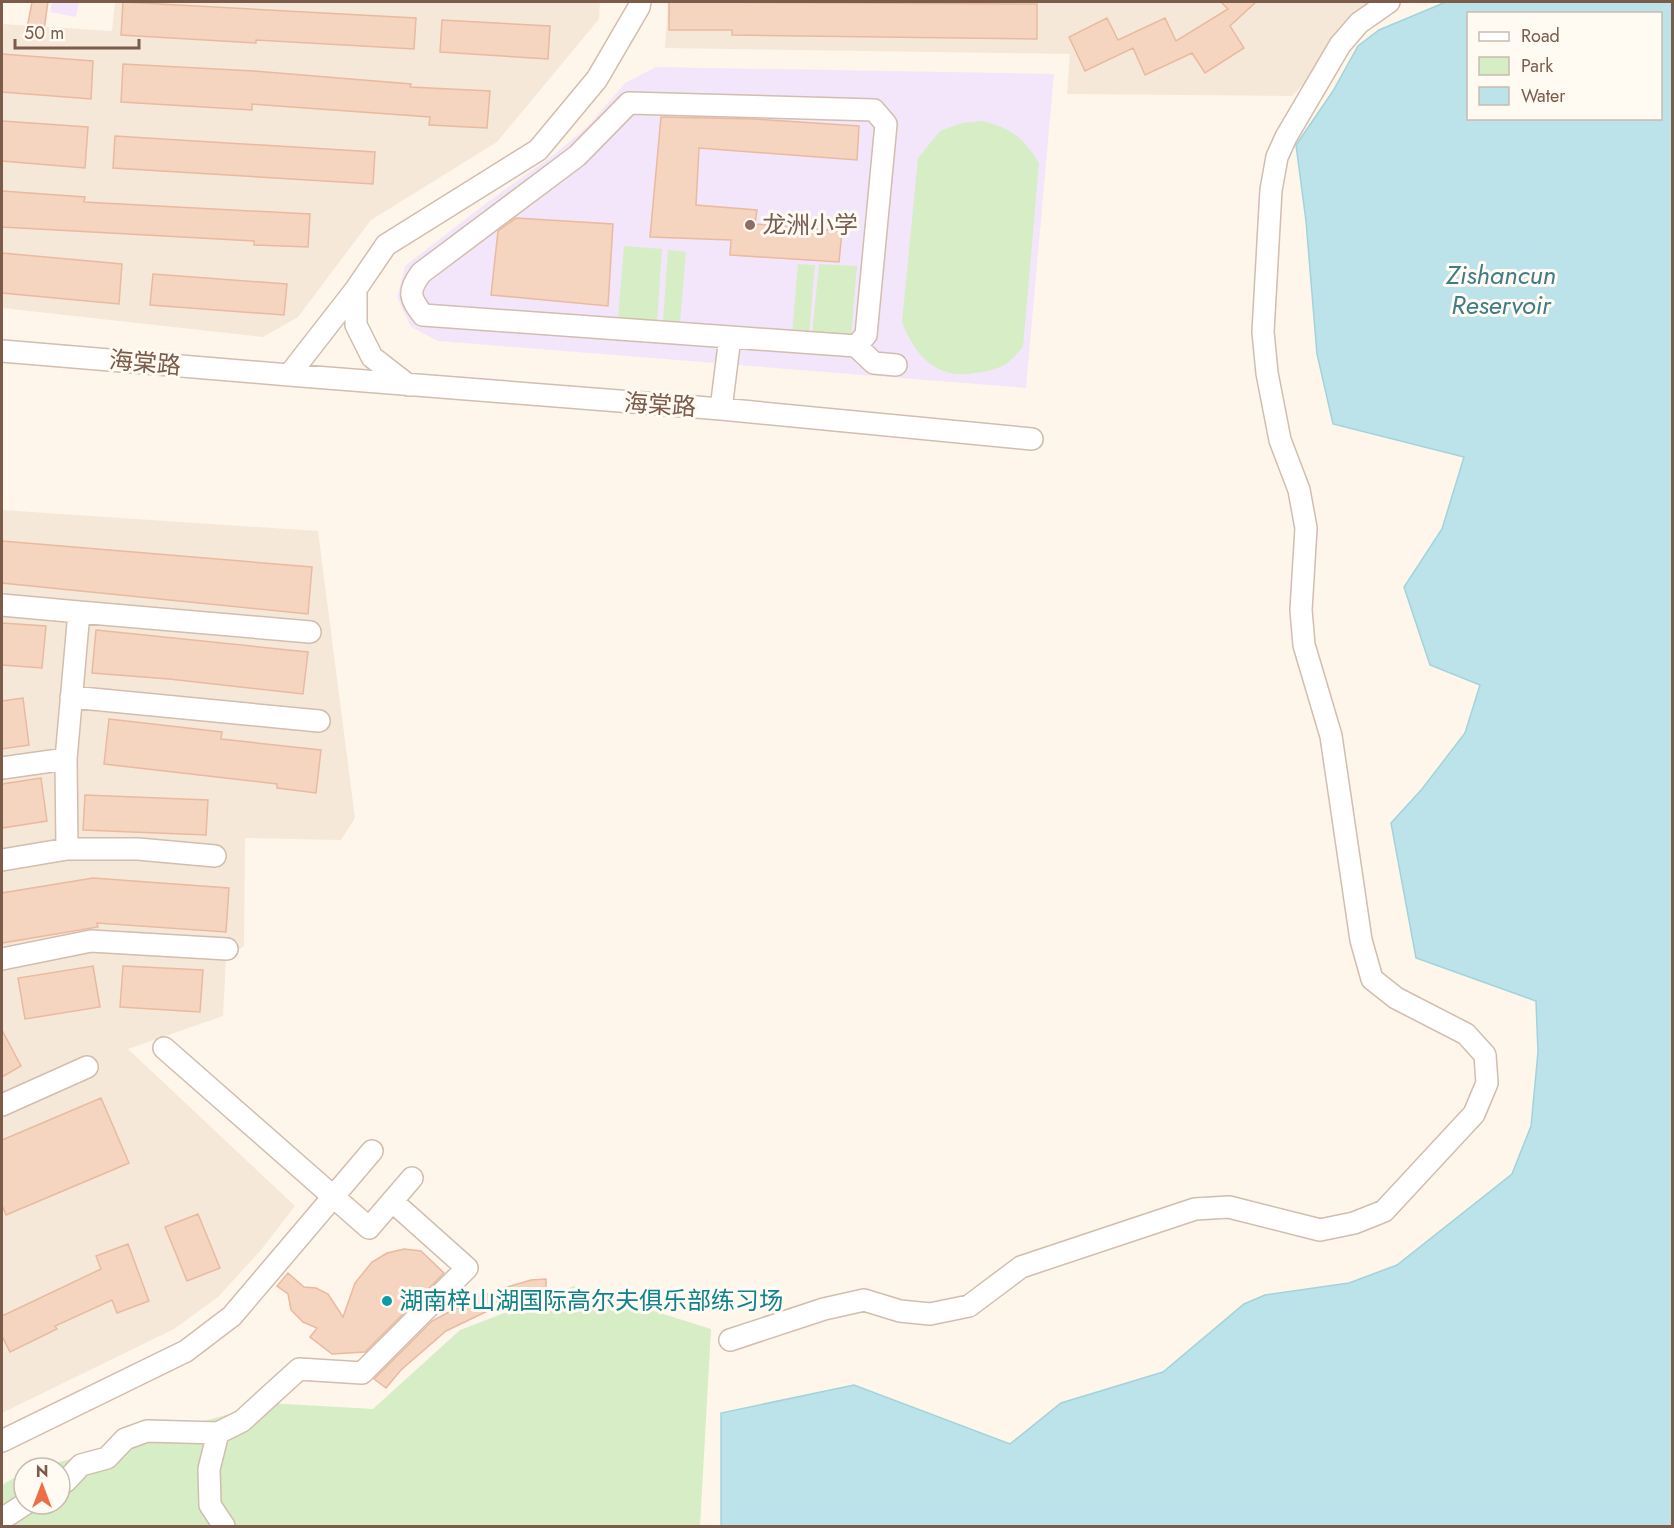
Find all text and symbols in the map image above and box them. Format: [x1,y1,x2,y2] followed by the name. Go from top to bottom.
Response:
[15,12,140,50] scale bar
[1467,12,1662,120] legend
[24,20,64,46] text: 50 m
[1521,23,1560,49] text: Road
[1521,53,1553,79] text: Park
[1521,83,1566,109] text: Water
[762,207,858,242] place label: 龙洲小学
[743,218,757,232] marker: 龙洲小学
[1445,256,1556,324] water label: Zishancun Reservoir
[108,342,182,383] street label: 海棠路
[623,385,697,424] street label: 海棠路
[399,1283,783,1318] place label: 湖南梓山湖国际高尔夫俱乐部练习场
[380,1294,394,1308] marker: 湖南梓山湖国际高尔夫俱乐部练习场
[12,1456,72,1516] north arrow
[36,1460,48,1483] text: N

